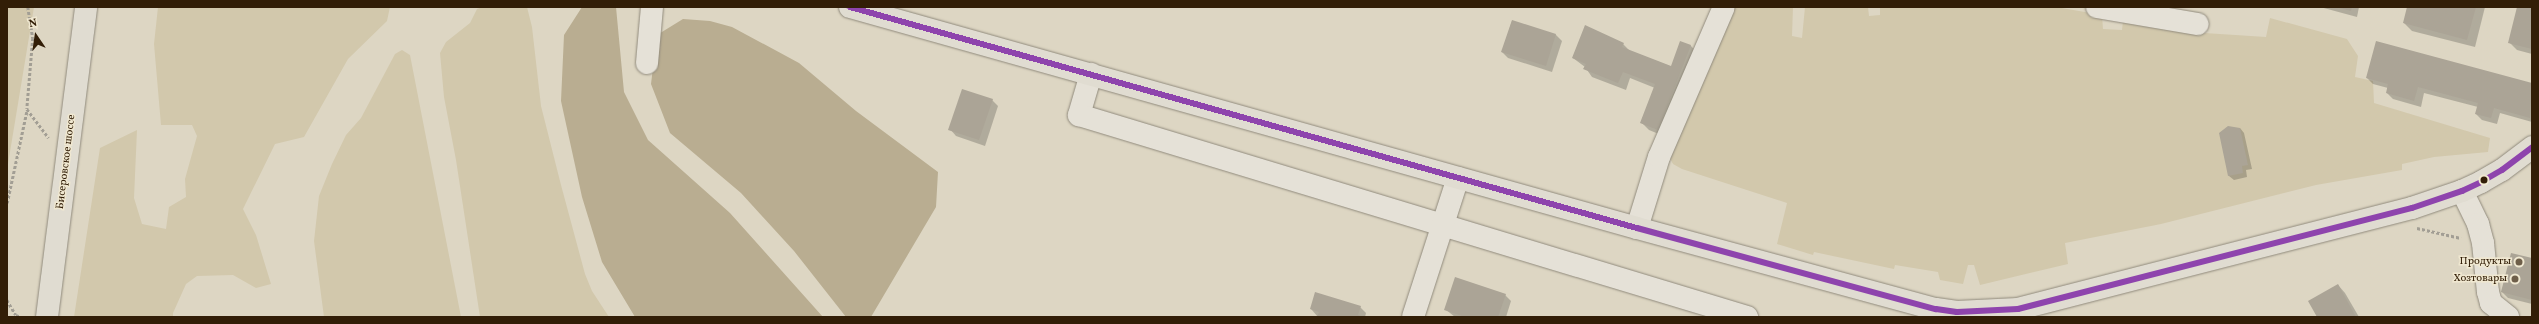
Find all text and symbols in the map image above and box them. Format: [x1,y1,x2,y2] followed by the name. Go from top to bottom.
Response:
[16,16,56,56] north arrow
[28,16,39,32] text: N
[55,114,79,210] street label: Бисеровское шоссе
[2479,175,2489,185] unlabelled marker
[2459,255,2511,269] place label: Продукты
[2514,257,2524,267] marker: Продукты
[2454,272,2507,286] place label: Хозтовары
[2510,274,2520,284] marker: Хозтовары

